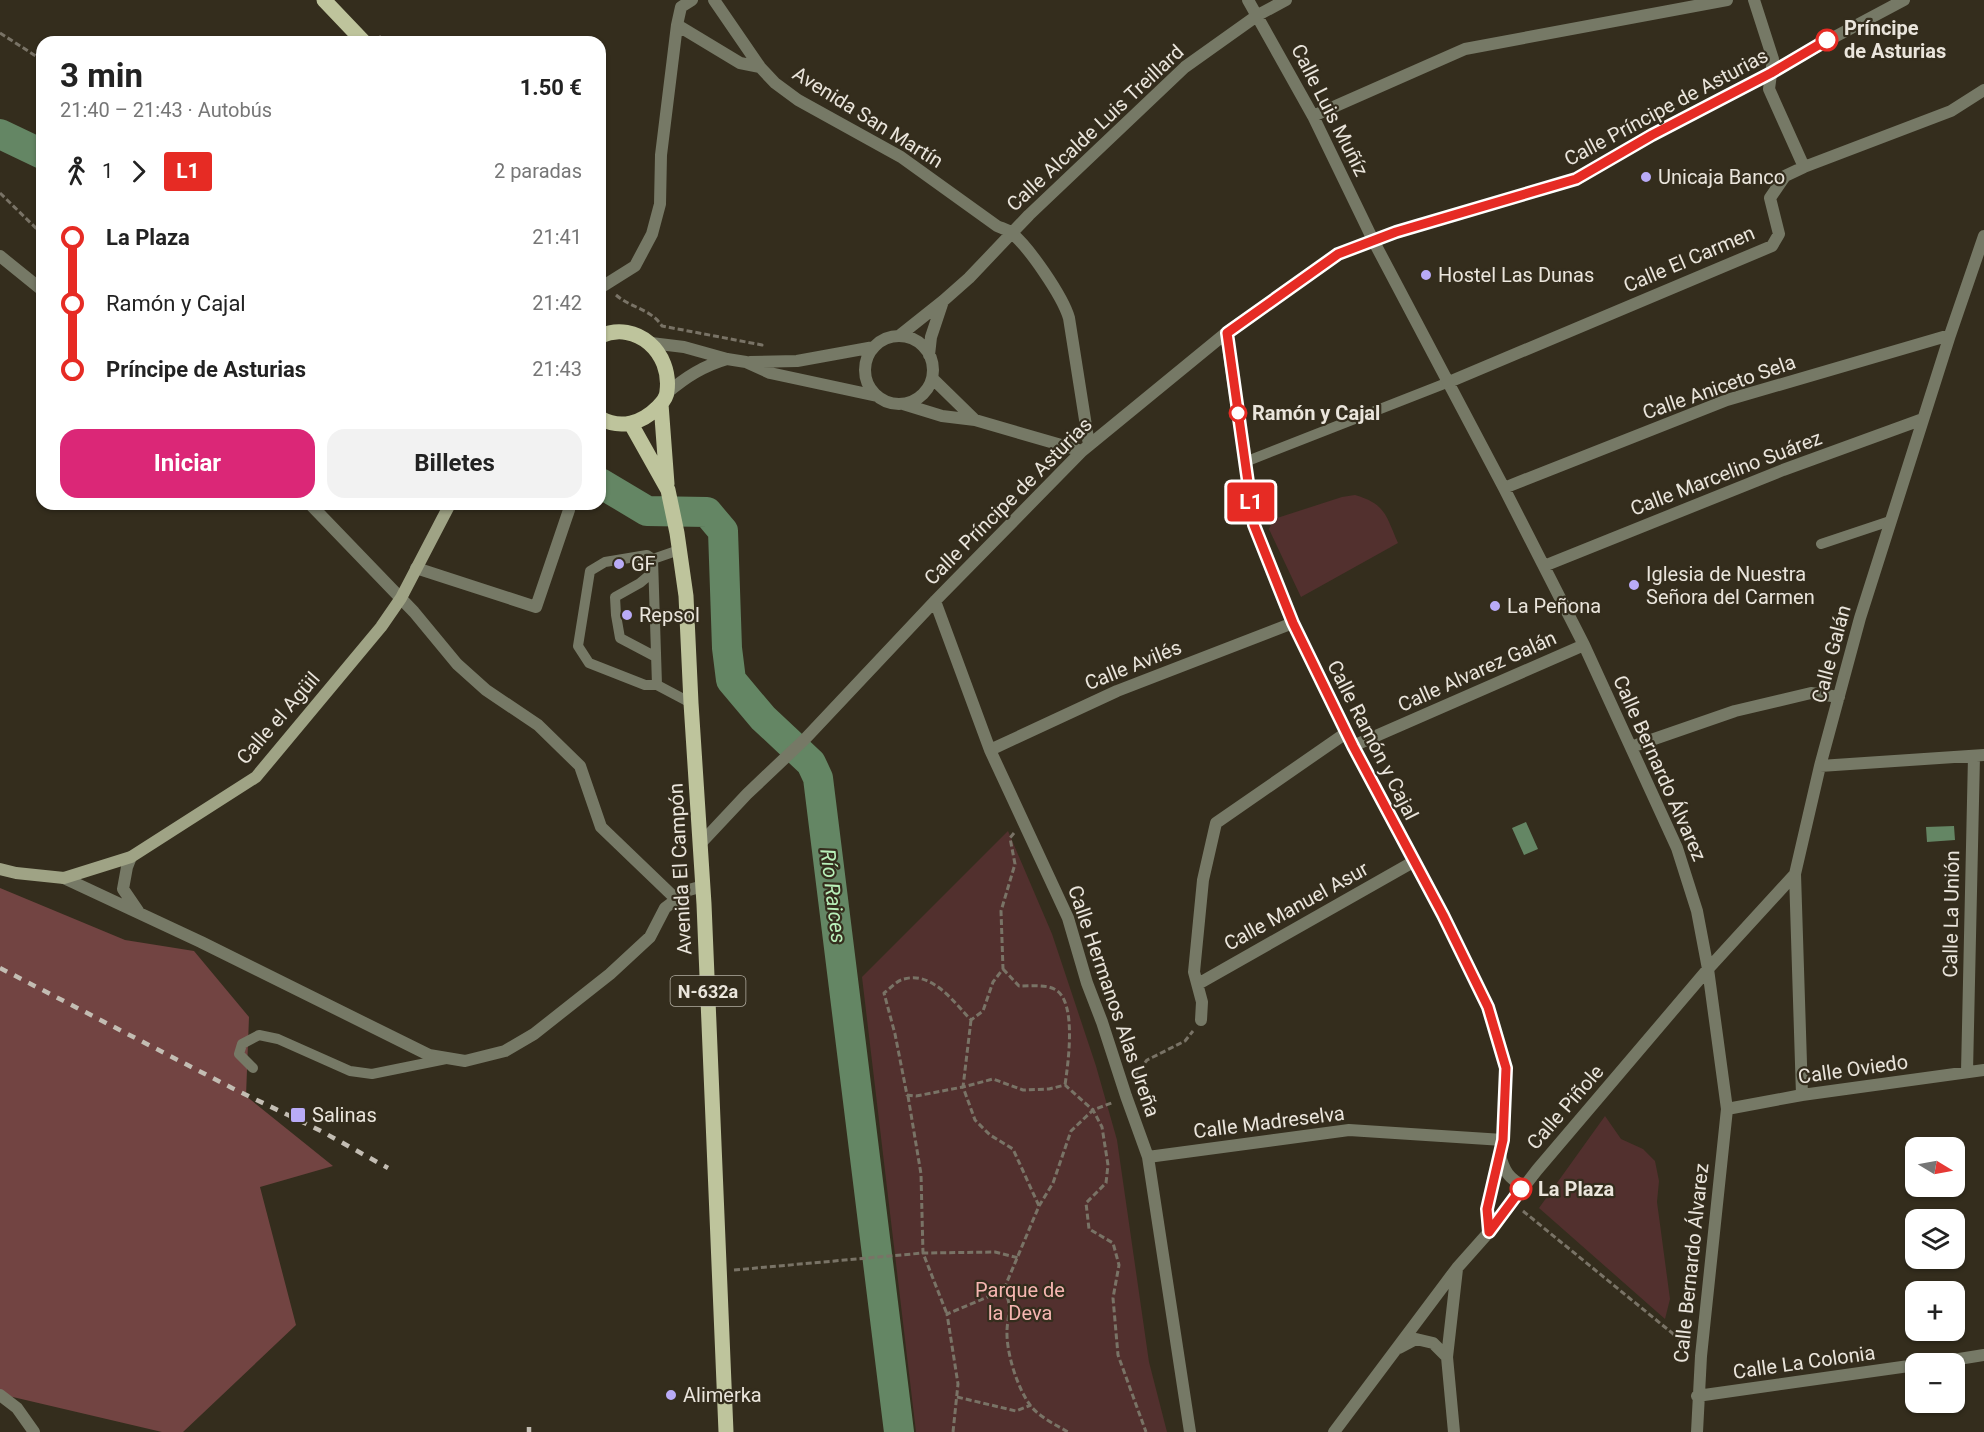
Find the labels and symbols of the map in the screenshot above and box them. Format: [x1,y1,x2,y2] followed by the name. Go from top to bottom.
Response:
[1844,16,1946,63] place label: Príncipe de Asturias
[1816,29,1838,51] marker: Príncipe de Asturias
[1002,40,1188,216] street label: Calle Alcalde Luis Treillard
[1286,40,1374,180] street label: Calle Luis Muñíz
[1560,43,1772,171] street label: Calle Príncipe de Asturias
[788,61,948,173] street label: Avenida San Martín
[1658,165,1785,189] place label: Unicaja Banco
[1639,170,1653,184] marker: Unicaja Banco
[1620,221,1758,297] street label: Calle El Carmen
[1438,263,1594,287] place label: Hostel Las Dunas
[1419,268,1433,282] marker: Hostel Las Dunas
[1639,350,1799,424] street label: Calle Aniceto Sela
[1252,401,1380,425] place label: Ramón y Cajal
[1229,404,1247,422] marker: Ramón y Cajal
[919,412,1097,590] street label: Calle Príncipe de Asturias
[1627,425,1825,521] street label: Calle Marcelino Suárez
[1224,482,1278,522] line badge: L1
[631,552,656,576] place label: GF
[612,557,626,571] marker: GF
[1646,562,1815,609] place label: Iglesia de Nuestra Señora del Carmen
[1627,578,1641,592] marker: Iglesia de Nuestra Señora del Carmen
[1507,594,1601,618] place label: La Peñona
[1488,599,1502,613] marker: La Peñona
[1806,602,1856,706] street label: Calle Galán
[639,603,700,627] place label: Repsol
[620,608,634,622] marker: Repsol
[1394,625,1560,717] street label: Calle Alvarez Galán
[1081,635,1185,695] street label: Calle Avilés
[1322,656,1424,824] street label: Calle Ramón y Cajal
[231,667,325,769] street label: Calle el Agüil
[1608,671,1712,865] street label: Calle Bernardo Álvarez
[664,782,696,956] street label: Avenida El Campón
[815,847,851,945] water label: Río Raices
[1938,850,1964,978] street label: Calle La Unión
[1220,856,1373,956] street label: Calle Manuel Asur
[1063,882,1165,1120] street label: Calle Hermanos Alas Ureña
[670,976,746,1006] road number: N-632a
[1796,1049,1910,1089] street label: Calle Oviedo
[1522,1060,1608,1154] street label: Calle Piñole
[1192,1101,1346,1143] street label: Calle Madreselva
[312,1103,377,1127] place label: Salinas
[289,1106,307,1124] marker: Salinas
[1905,1137,1965,1197] north arrow
[1669,1162,1713,1364] street label: Calle Bernardo Álvarez
[1538,1177,1615,1201] place label: La Plaza
[1510,1178,1532,1200] marker: La Plaza
[975,1278,1065,1325] park label: Parque de la Deva
[1731,1340,1877,1384] street label: Calle La Colonia
[683,1383,762,1407] place label: Alimerka
[664,1388,678,1402] marker: Alimerka

